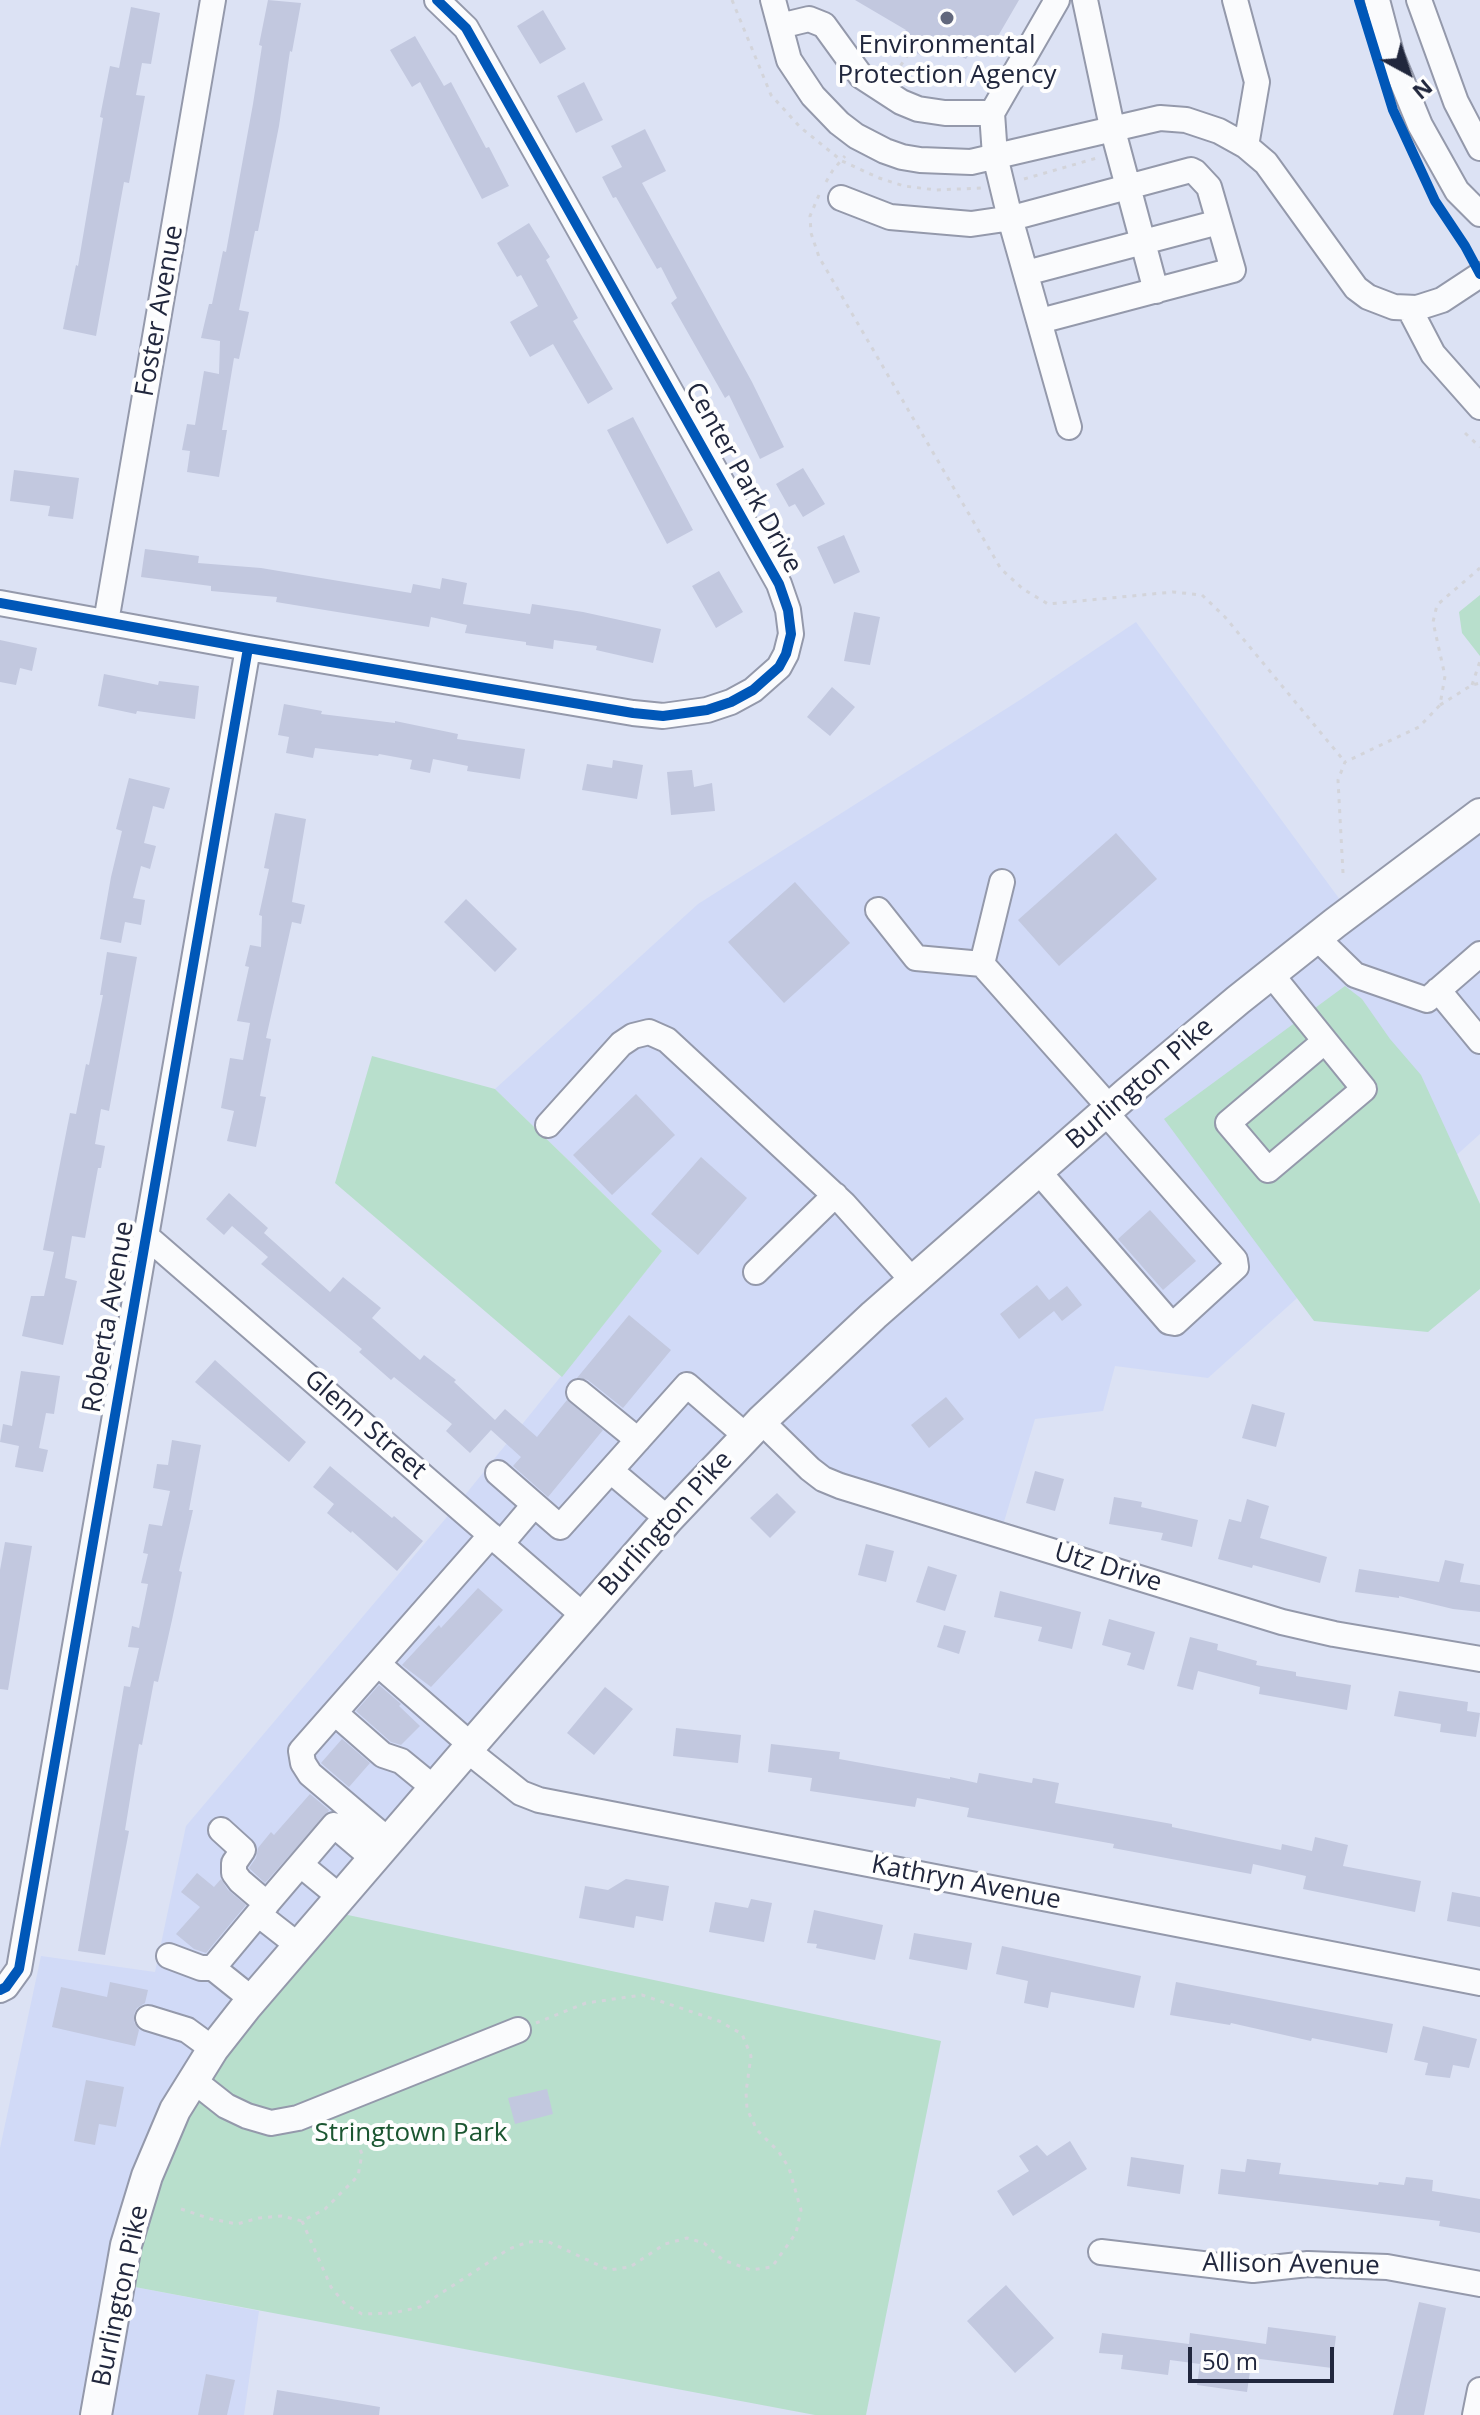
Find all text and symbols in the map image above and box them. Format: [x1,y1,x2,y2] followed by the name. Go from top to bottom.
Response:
[938,9,956,27] marker: Environmental Protection Agency
[838,30,1056,92] place label: Environmental Protection Agency
[1368,32,1448,112] north arrow
[1407,73,1440,108] text: N
[130,223,190,399] street label: Foster Avenue
[678,377,808,579] street label: Center Park Drive
[1060,1012,1220,1156] street label: Burlington Pike
[77,1219,141,1415] street label: Roberta Avenue
[298,1364,432,1486] street label: Glenn Street
[593,1445,739,1603] street label: Burlington Pike
[1050,1537,1166,1599] street label: Utz Drive
[869,1849,1063,1917] street label: Kathryn Avenue
[315,2118,507,2150] park label: Stringtown Park
[87,2202,155,2390] street label: Burlington Pike
[1202,2248,1380,2282] street label: Allison Avenue
[1192,2331,1338,2381] scale bar
[1202,2344,1258,2377] text: 50 m

